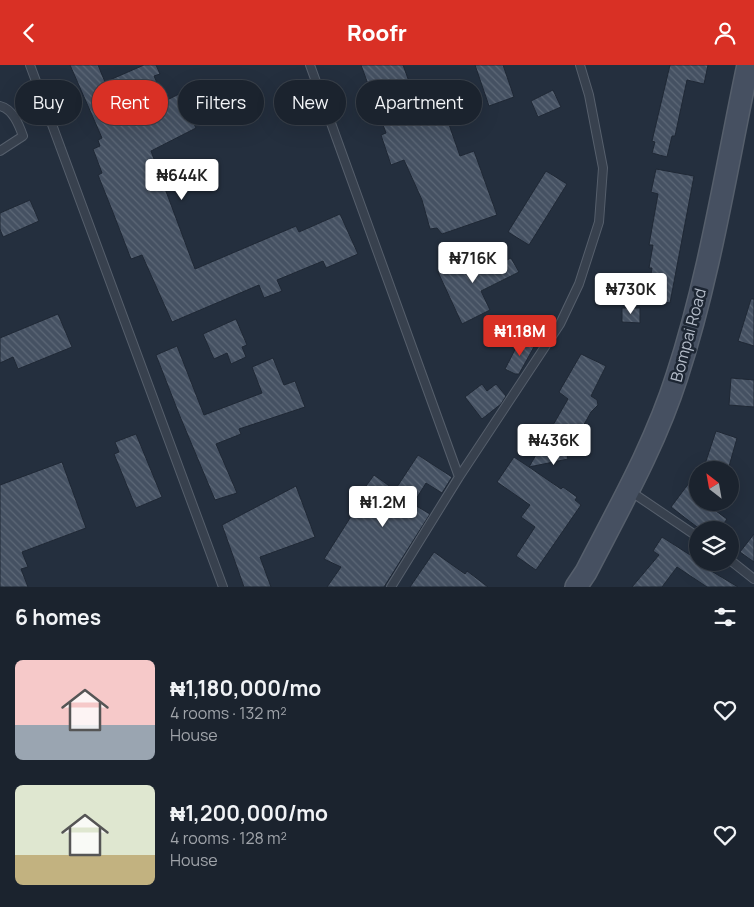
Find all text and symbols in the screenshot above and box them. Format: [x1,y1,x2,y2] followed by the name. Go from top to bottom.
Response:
[347,18,407,48] text: Roofr
[15,19,43,47] icon: back
[711,19,739,47] icon: person
[15,80,82,125] chip: Buy
[92,80,168,125] chip: Rent
[178,80,264,125] chip: Filters
[274,80,346,125] chip: New
[356,80,482,125] chip: Apartment
[147,159,217,201] pin: ₦644K
[156,164,208,186] text: ₦644K
[438,241,508,284] pin: ₦716K
[449,247,497,269] text: ₦716K
[596,273,666,315] pin: ₦730K
[606,278,656,300] text: ₦730K
[665,286,711,384] street label: Bompai Road
[479,315,561,357] pin: ₦1.18M
[494,320,546,342] text: ₦1.18M
[519,423,589,466] pin: ₦436K
[529,429,579,451] text: ₦436K
[689,461,739,511] north arrow
[689,461,739,571] map controls
[348,485,418,528] pin: ₦1.2M
[360,491,406,513] text: ₦1.2M
[689,521,739,571] button: layers
[15,603,101,631] text: 6 homes
[711,603,739,631] icon: filters
[170,674,321,702] text: ₦1,180,000/mo
[55,680,115,740] icon: home
[711,696,739,724] icon: heart
[170,702,287,724] text: 4 rooms · 132 m²
[170,724,218,746] text: House
[170,799,328,827] text: ₦1,200,000/mo
[55,805,115,865] icon: home
[711,821,739,849] icon: heart
[170,827,287,849] text: 4 rooms · 128 m²
[170,849,218,871] text: House

